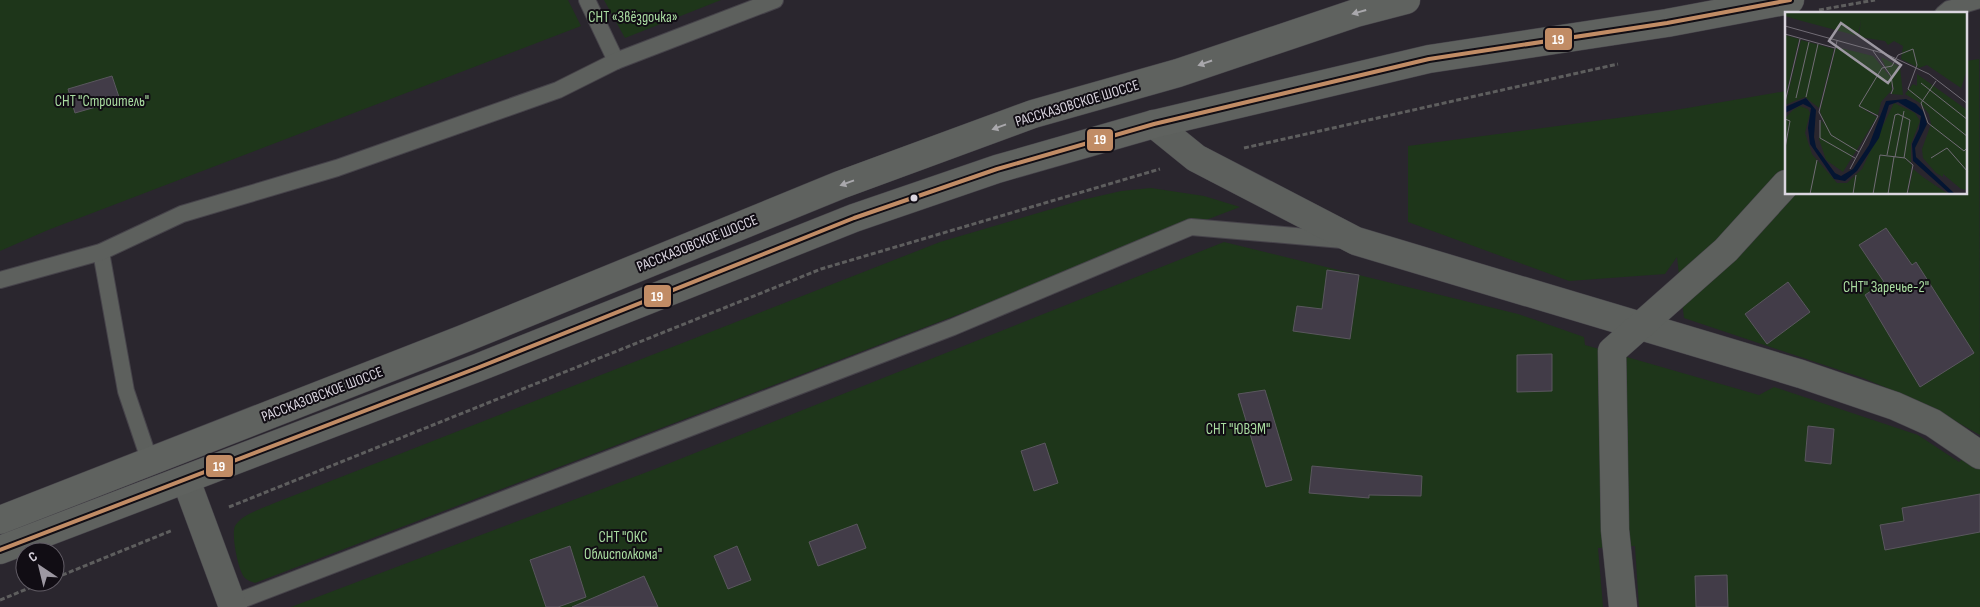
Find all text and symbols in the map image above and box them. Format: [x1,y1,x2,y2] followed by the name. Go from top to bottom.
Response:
[588,8,678,27] park label: СНТ «Звёздочка»
[1351,8,1367,16] one-way arrow
[1785,12,1968,195] inset map
[1544,27,1573,51] line badge: 19
[1552,31,1564,48] text: 19
[1197,60,1212,68] one-way arrow
[1013,76,1141,131] street label: РАССКАЗОВСКОЕ ШОССЕ
[55,92,149,111] park label: СНТ "Строитель"
[992,124,1007,131] one-way arrow
[1086,128,1114,152] line badge: 19
[1094,131,1106,148] text: 19
[839,179,854,187] one-way arrow
[909,193,919,203] unlabelled marker
[634,211,760,276] street label: РАССКАЗОВСКОЕ ШОССЕ
[1843,278,1929,297] park label: СНТ" Заречье-2"
[643,284,672,308] line badge: 19
[651,288,663,305] text: 19
[259,363,386,426] street label: РАССКАЗОВСКОЕ ШОССЕ
[1206,420,1270,439] park label: СНТ "ЮВЭМ"
[205,454,234,478] line badge: 19
[213,458,225,475] text: 19
[584,528,662,564] park label: СНТ "ОКС Облисполкома"
[15,542,65,592] north arrow
[25,548,41,566] text: С

